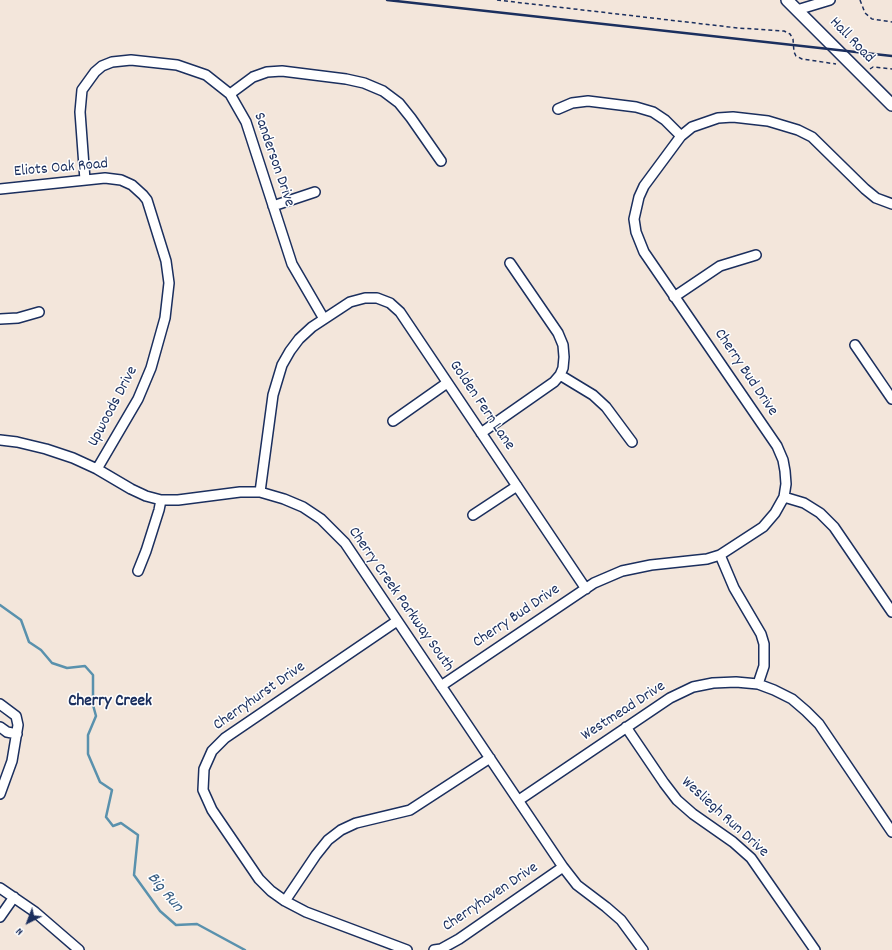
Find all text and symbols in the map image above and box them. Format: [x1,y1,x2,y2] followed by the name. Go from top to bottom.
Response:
[824,14,878,68] street label: Hall Road
[248,110,298,210] street label: Sanderson Drive
[13,155,109,183] street label: Eliots Oak Road
[709,326,781,420] street label: Cherry Bud Drive
[444,357,518,455] street label: Golden Fern Lane
[85,363,143,451] street label: Upwoods Drive
[343,524,457,676] street label: Cherry Creek Parkway South
[470,581,564,653] street label: Cherry Bud Drive
[210,658,310,736] street label: Cherryhurst Drive
[578,678,670,746] street label: Westmead Drive
[68,693,152,713] district label: Cherry Creek
[676,774,772,862] street label: Wesliegh Run Drive
[440,859,542,937] street label: Cherryhaven Drive
[141,869,187,917] water label: Big Run
[8,902,48,942] north arrow
[13,923,27,939] text: N

